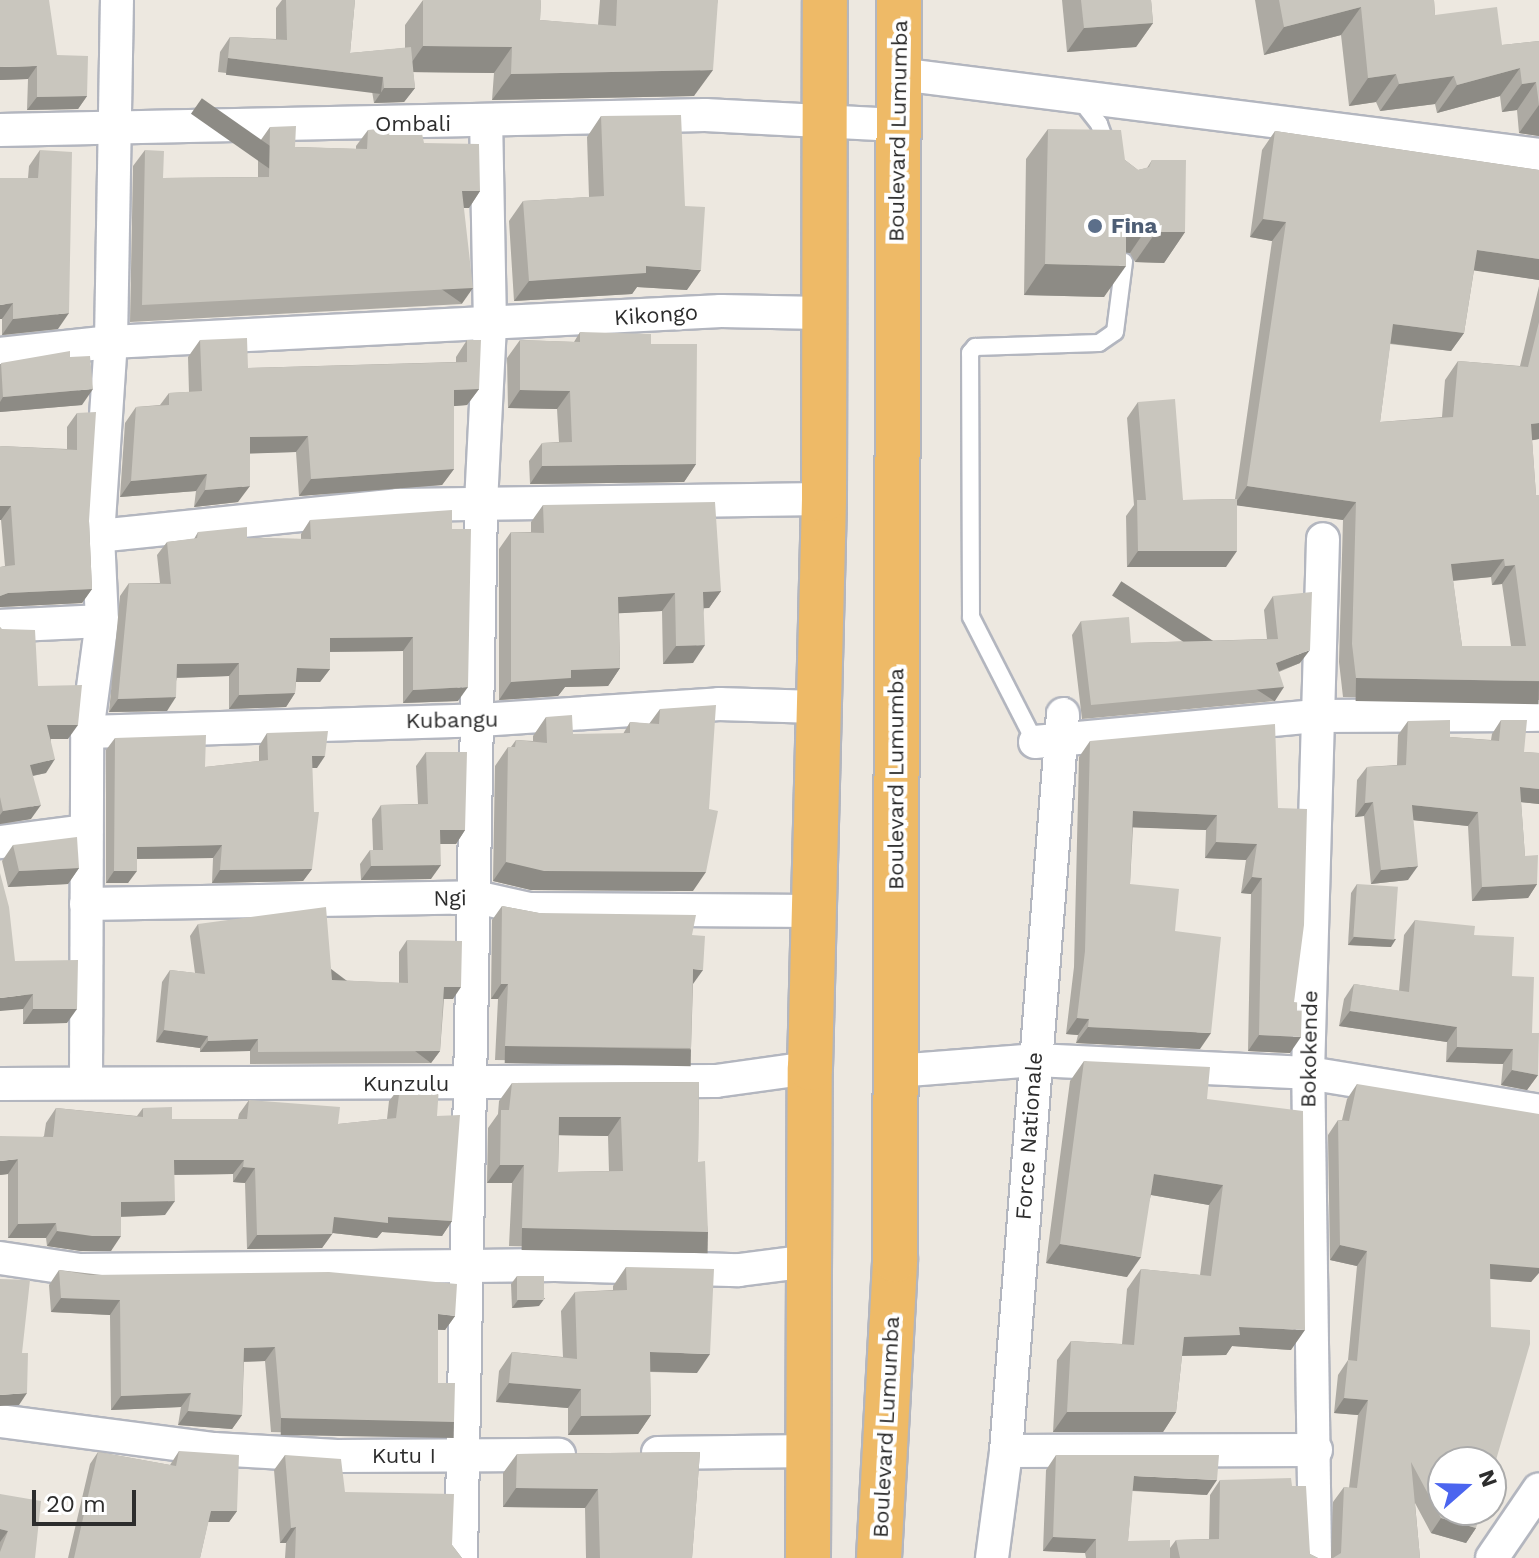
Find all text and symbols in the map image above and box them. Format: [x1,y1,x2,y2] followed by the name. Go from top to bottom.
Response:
[883,20,913,242] street label: Boulevard Lumumba
[375,111,451,137] street label: Ombali
[1111,213,1157,239] place label: Fina
[1086,217,1104,235] marker: Fina
[613,299,699,331] street label: Kikongo
[883,668,909,890] street label: Boulevard Lumumba
[405,706,499,734] street label: Kubangu
[433,885,467,911] street label: Ngi
[1295,990,1323,1108] street label: Bokokende
[1010,1051,1048,1221] street label: Force Nationale
[363,1071,449,1097] street label: Kunzulu
[867,1315,905,1539] street label: Boulevard Lumumba
[372,1443,436,1469] street label: Kutu I
[1427,1446,1507,1526] north arrow
[1474,1466,1503,1490] text: N
[36,1474,140,1524] scale bar
[46,1490,106,1518] text: 20 m

